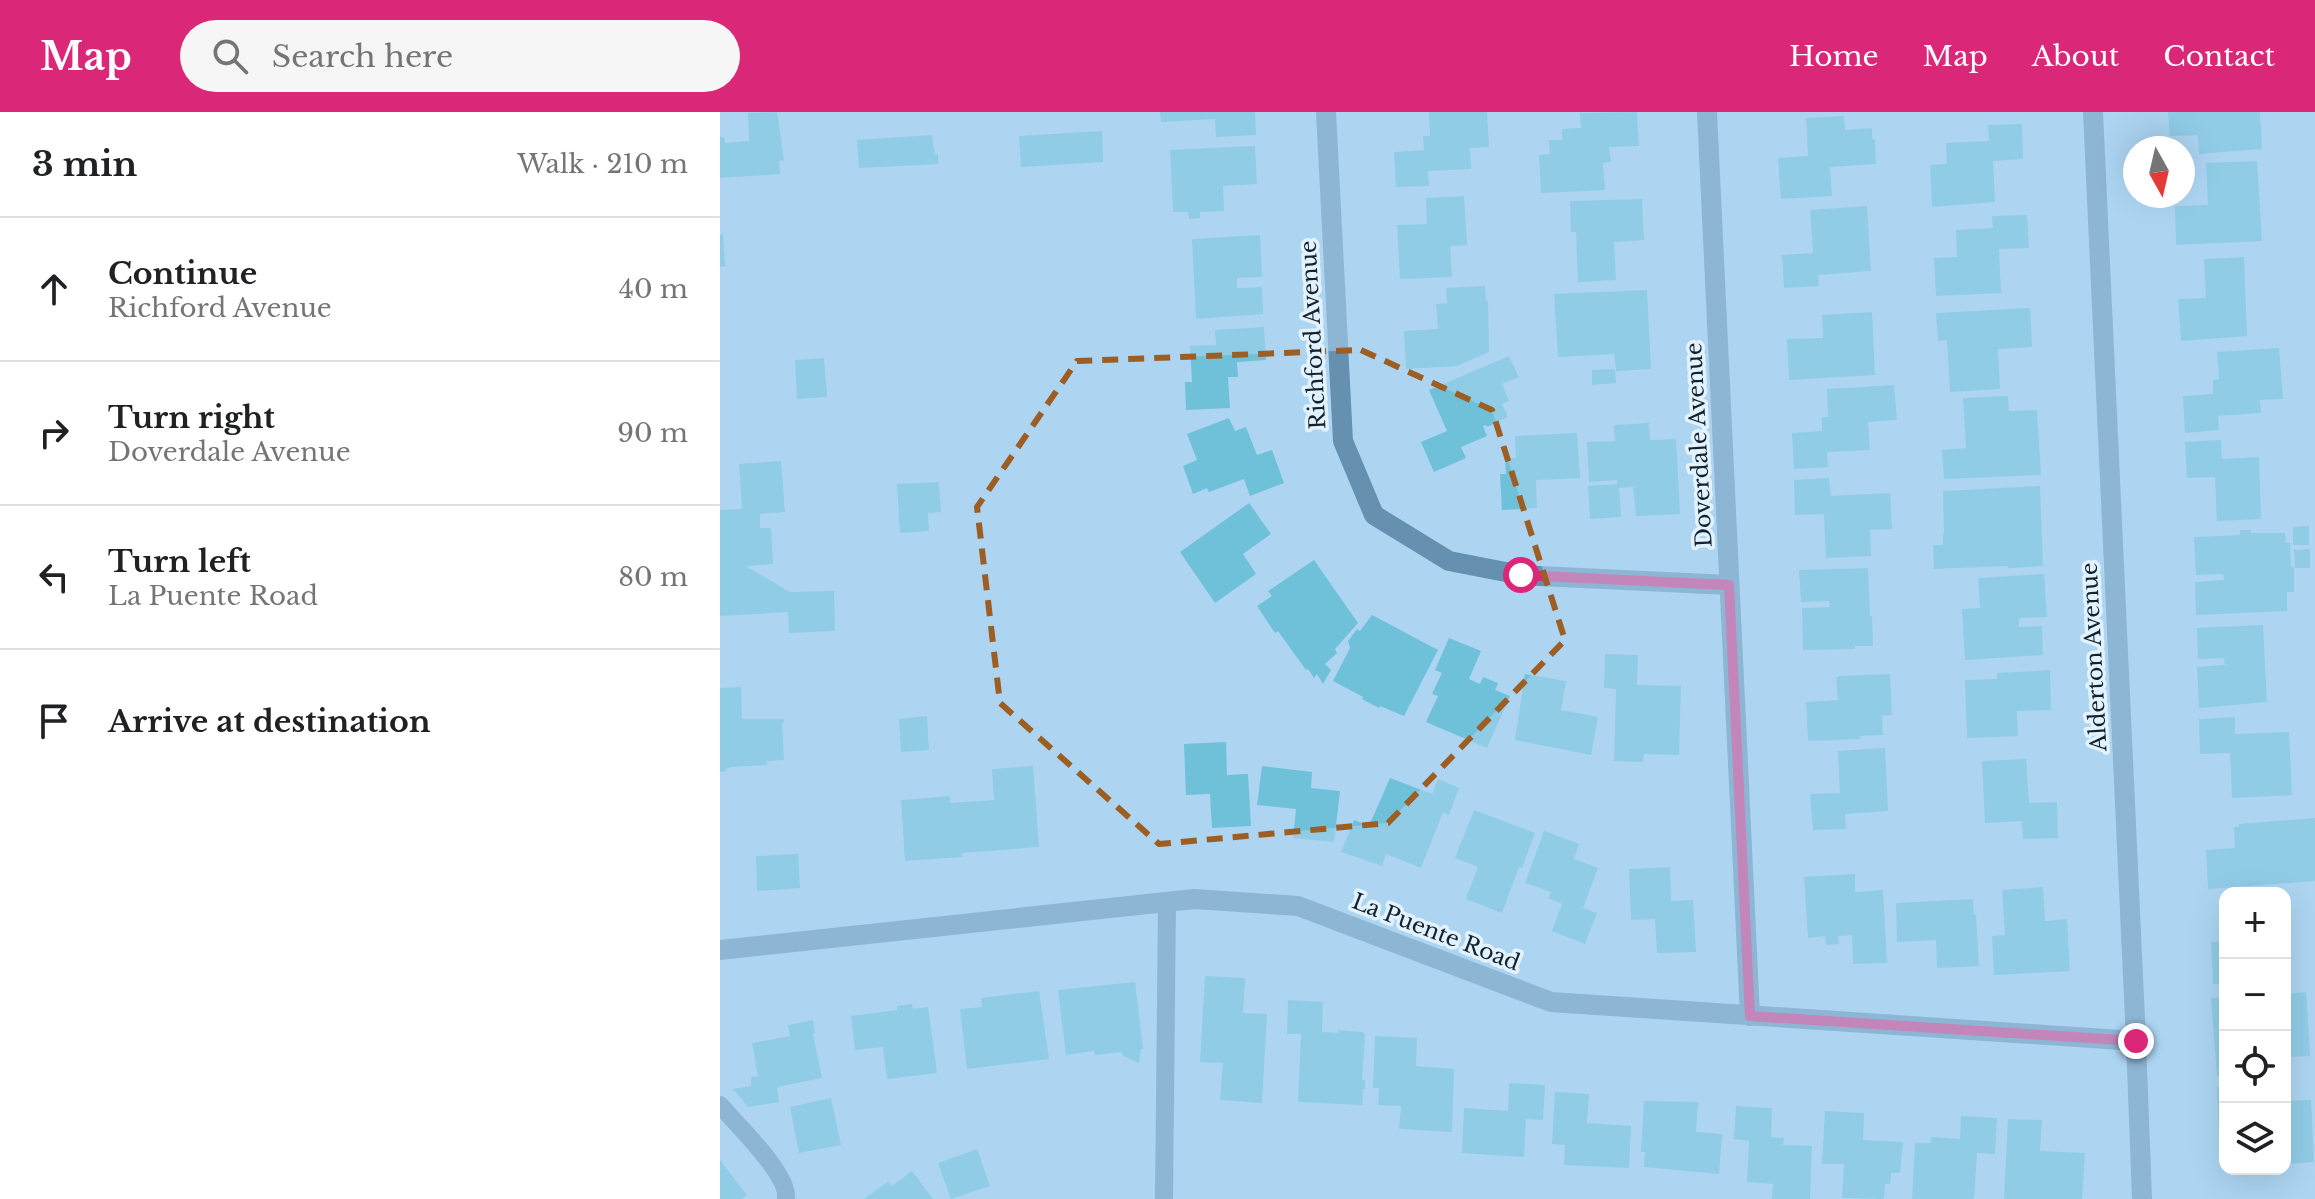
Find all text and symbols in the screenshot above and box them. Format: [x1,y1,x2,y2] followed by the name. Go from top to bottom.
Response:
[180,20,740,92] search box
[40,33,132,80] text: Map
[208,34,252,78] icon: search
[272,38,453,75] text: Search here
[1789,39,1879,74] text: Home
[1923,39,1988,74] text: Map
[2032,39,2119,74] text: About
[2163,39,2275,74] text: Contact
[2123,136,2195,208] north arrow
[32,143,137,185] text: 3 min
[517,148,688,180] text: Walk · 210 m
[1295,240,1331,430] street label: Richford Avenue
[108,255,257,292] text: Continue
[32,267,76,311] icon: ahead
[619,273,688,305] text: 40 m
[108,292,332,324] text: Richford Avenue
[1680,342,1718,548] street label: Doverdale Avenue
[108,399,275,436] text: Turn right
[32,411,76,455] icon: right
[617,417,688,449] text: 90 m
[108,436,351,468] text: Doverdale Avenue
[108,543,251,580] text: Turn left
[32,555,76,599] icon: left
[1503,557,1539,593] route start
[618,561,688,593] text: 80 m
[2076,562,2112,753] street label: Alderton Avenue
[108,580,318,612] text: La Puente Road
[32,699,76,743] icon: arrive
[108,703,431,740] text: Arrive at destination
[2219,887,2291,1175] map controls
[2219,887,2291,959] button: +
[1348,888,1524,976] street label: La Puente Road
[2219,959,2291,1031] button: −
[2118,1023,2154,1059] route end
[2219,1031,2291,1103] button: locate
[2219,1103,2291,1175] button: layers

